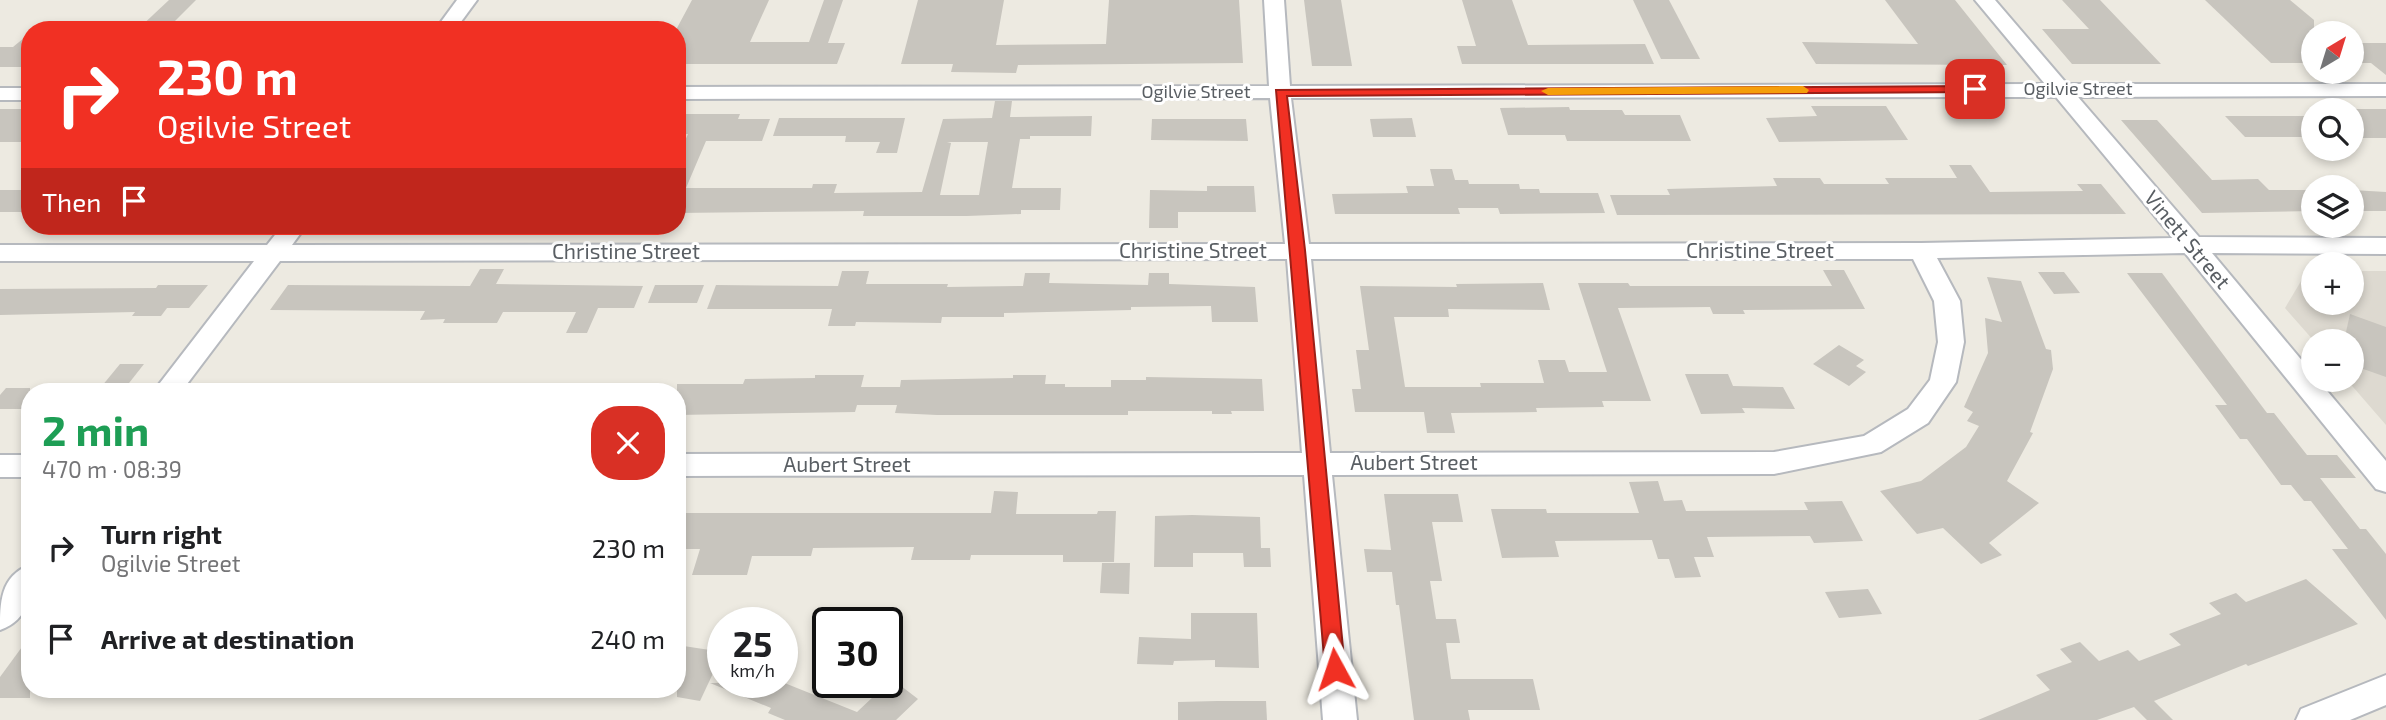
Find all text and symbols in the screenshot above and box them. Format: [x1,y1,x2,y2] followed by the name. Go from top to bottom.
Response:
[2301,21,2364,84] north arrow
[2301,21,2364,392] map controls
[157,46,298,105] text: 230 m
[42,49,133,140] icon: right
[1945,59,2005,119] pin
[1956,70,1994,108] icon: arrive
[2023,77,2133,99] street label: Ogilvie Street
[1141,80,1251,102] street label: Ogilvie Street
[2301,98,2364,161] button: search
[157,106,351,144] text: Ogilvie Street
[2301,175,2364,238] button: layers
[115,182,153,220] icon: arrive
[2140,185,2236,293] street label: Vinett Street
[42,186,101,217] text: Then
[1119,237,1267,262] street label: Christine Street
[1686,237,1834,262] street label: Christine Street
[552,238,700,263] street label: Christine Street
[2301,252,2364,315] button: +
[2301,329,2364,392] button: −
[42,404,149,454] text: 2 min
[591,406,665,480] button: close
[1350,449,1478,474] street label: Aubert Street
[783,451,911,476] street label: Aubert Street
[42,455,182,483] text: 470 m · 08:39
[101,518,222,549] text: Turn right
[42,529,80,567] icon: right
[592,532,665,563] text: 230 m
[101,549,241,577] text: Ogilvie Street
[812,607,903,698] speed limit sign: 30
[42,620,80,658] icon: arrive
[733,622,772,664] text: 25
[101,623,354,654] text: Arrive at destination
[590,623,665,654] text: 240 m
[1298,632,1372,706] position arrow
[730,659,775,681] text: km/h

